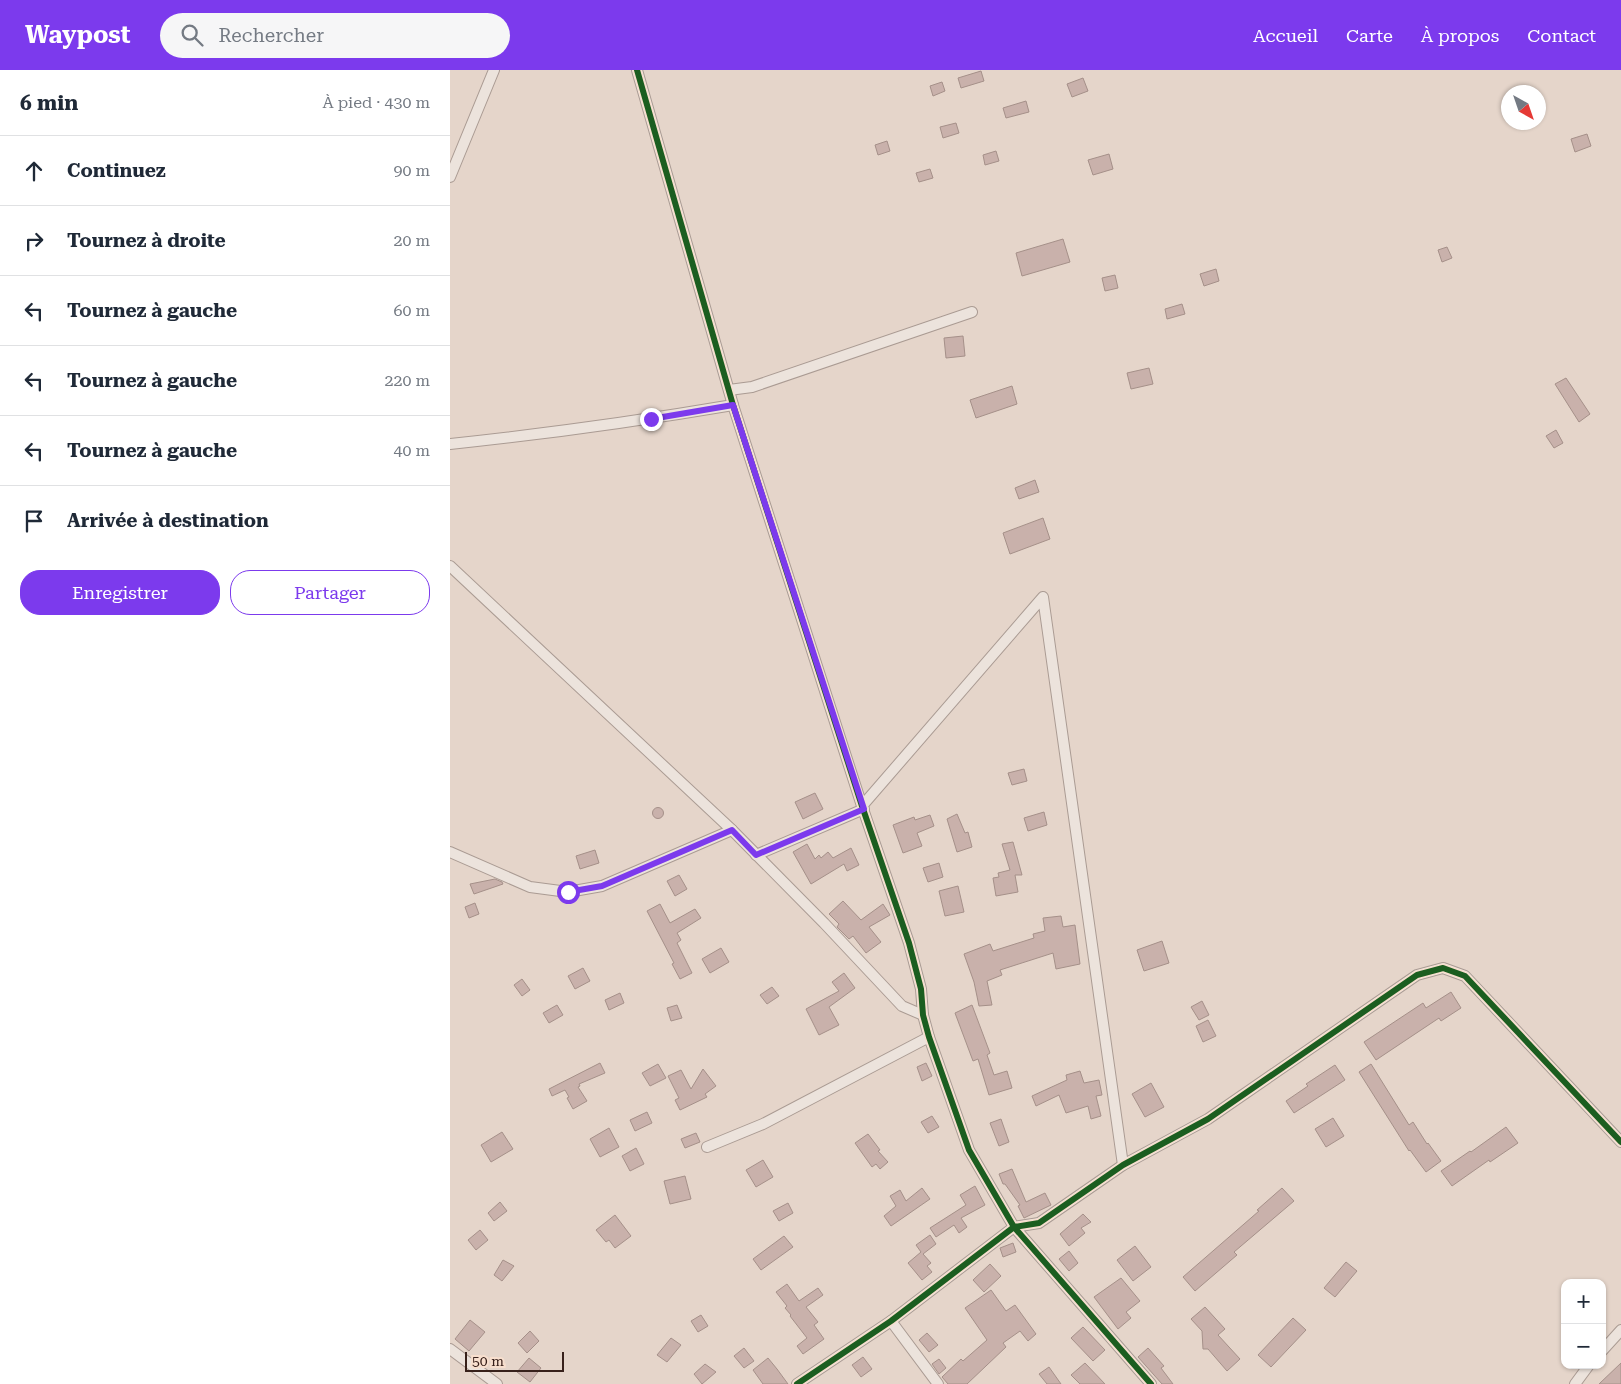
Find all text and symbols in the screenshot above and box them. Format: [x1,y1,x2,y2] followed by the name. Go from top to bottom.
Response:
[160,13,510,58] search box
[25,21,130,49] text: Waypost
[178,21,206,49] icon: search
[218,24,324,47] text: Rechercher
[1253,25,1318,46] text: Accueil
[1346,25,1393,46] text: Carte
[1421,25,1499,46] text: À propos
[1527,25,1596,46] text: Contact
[1501,85,1546,130] north arrow
[20,91,78,115] text: 6 min
[322,93,430,112] text: À pied · 430 m
[20,157,48,185] icon: ahead
[67,159,166,182] text: Continuez
[393,161,430,180] text: 90 m
[20,227,48,255] icon: right
[67,229,226,252] text: Tournez à droite
[393,231,430,250] text: 20 m
[20,297,48,325] icon: left
[67,299,237,322] text: Tournez à gauche
[393,301,430,320] text: 60 m
[20,367,48,395] icon: left
[67,369,237,392] text: Tournez à gauche
[384,371,430,390] text: 220 m
[640,408,663,431] route end
[20,437,48,465] icon: left
[67,439,237,462] text: Tournez à gauche
[393,441,430,460] text: 40 m
[20,507,48,535] icon: arrive
[67,509,269,532] text: Arrivée à destination
[20,570,220,615] button: Enregistrer
[230,570,430,615] button: Partager
[557,881,580,904] route start
[1561,1279,1606,1369] map controls
[1561,1279,1606,1324] button: +
[1561,1324,1606,1369] button: −
[465,1349,564,1372] scale bar
[472,1353,504,1369] text: 50 m

